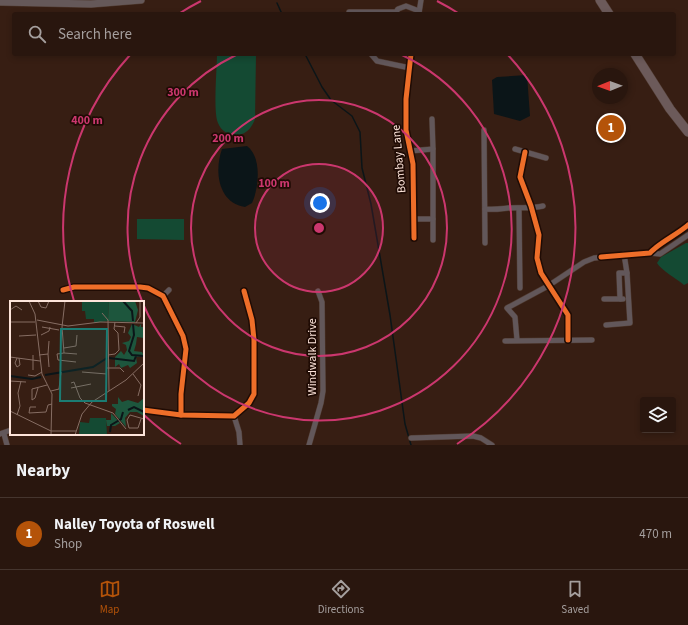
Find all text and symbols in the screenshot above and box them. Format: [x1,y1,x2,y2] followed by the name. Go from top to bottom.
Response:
[12,12,676,56] search box
[26,23,48,45] icon: search
[58,24,132,45] text: Search here
[592,68,628,104] north arrow
[167,84,199,101] text: 300 m
[71,112,103,129] text: 400 m
[598,113,624,143] pin: 1
[388,124,410,194] street label: Bombay Lane
[212,130,244,147] text: 200 m
[258,175,290,192] text: 100 m
[310,193,330,213] your location
[312,221,326,235] centre of rings
[10,301,144,435] inset map
[304,318,321,396] street label: Windwalk Drive
[640,397,676,433] map controls
[640,397,676,433] button: layers
[16,459,70,483] text: Nearby
[54,514,215,535] text: Nalley Toyota of Roswell
[26,525,32,543] text: 1
[639,525,672,543] text: 470 m
[54,535,82,553] text: Shop
[99,578,121,617] tab: Map
[318,578,364,617] tab: Directions
[561,578,589,617] tab: Saved

